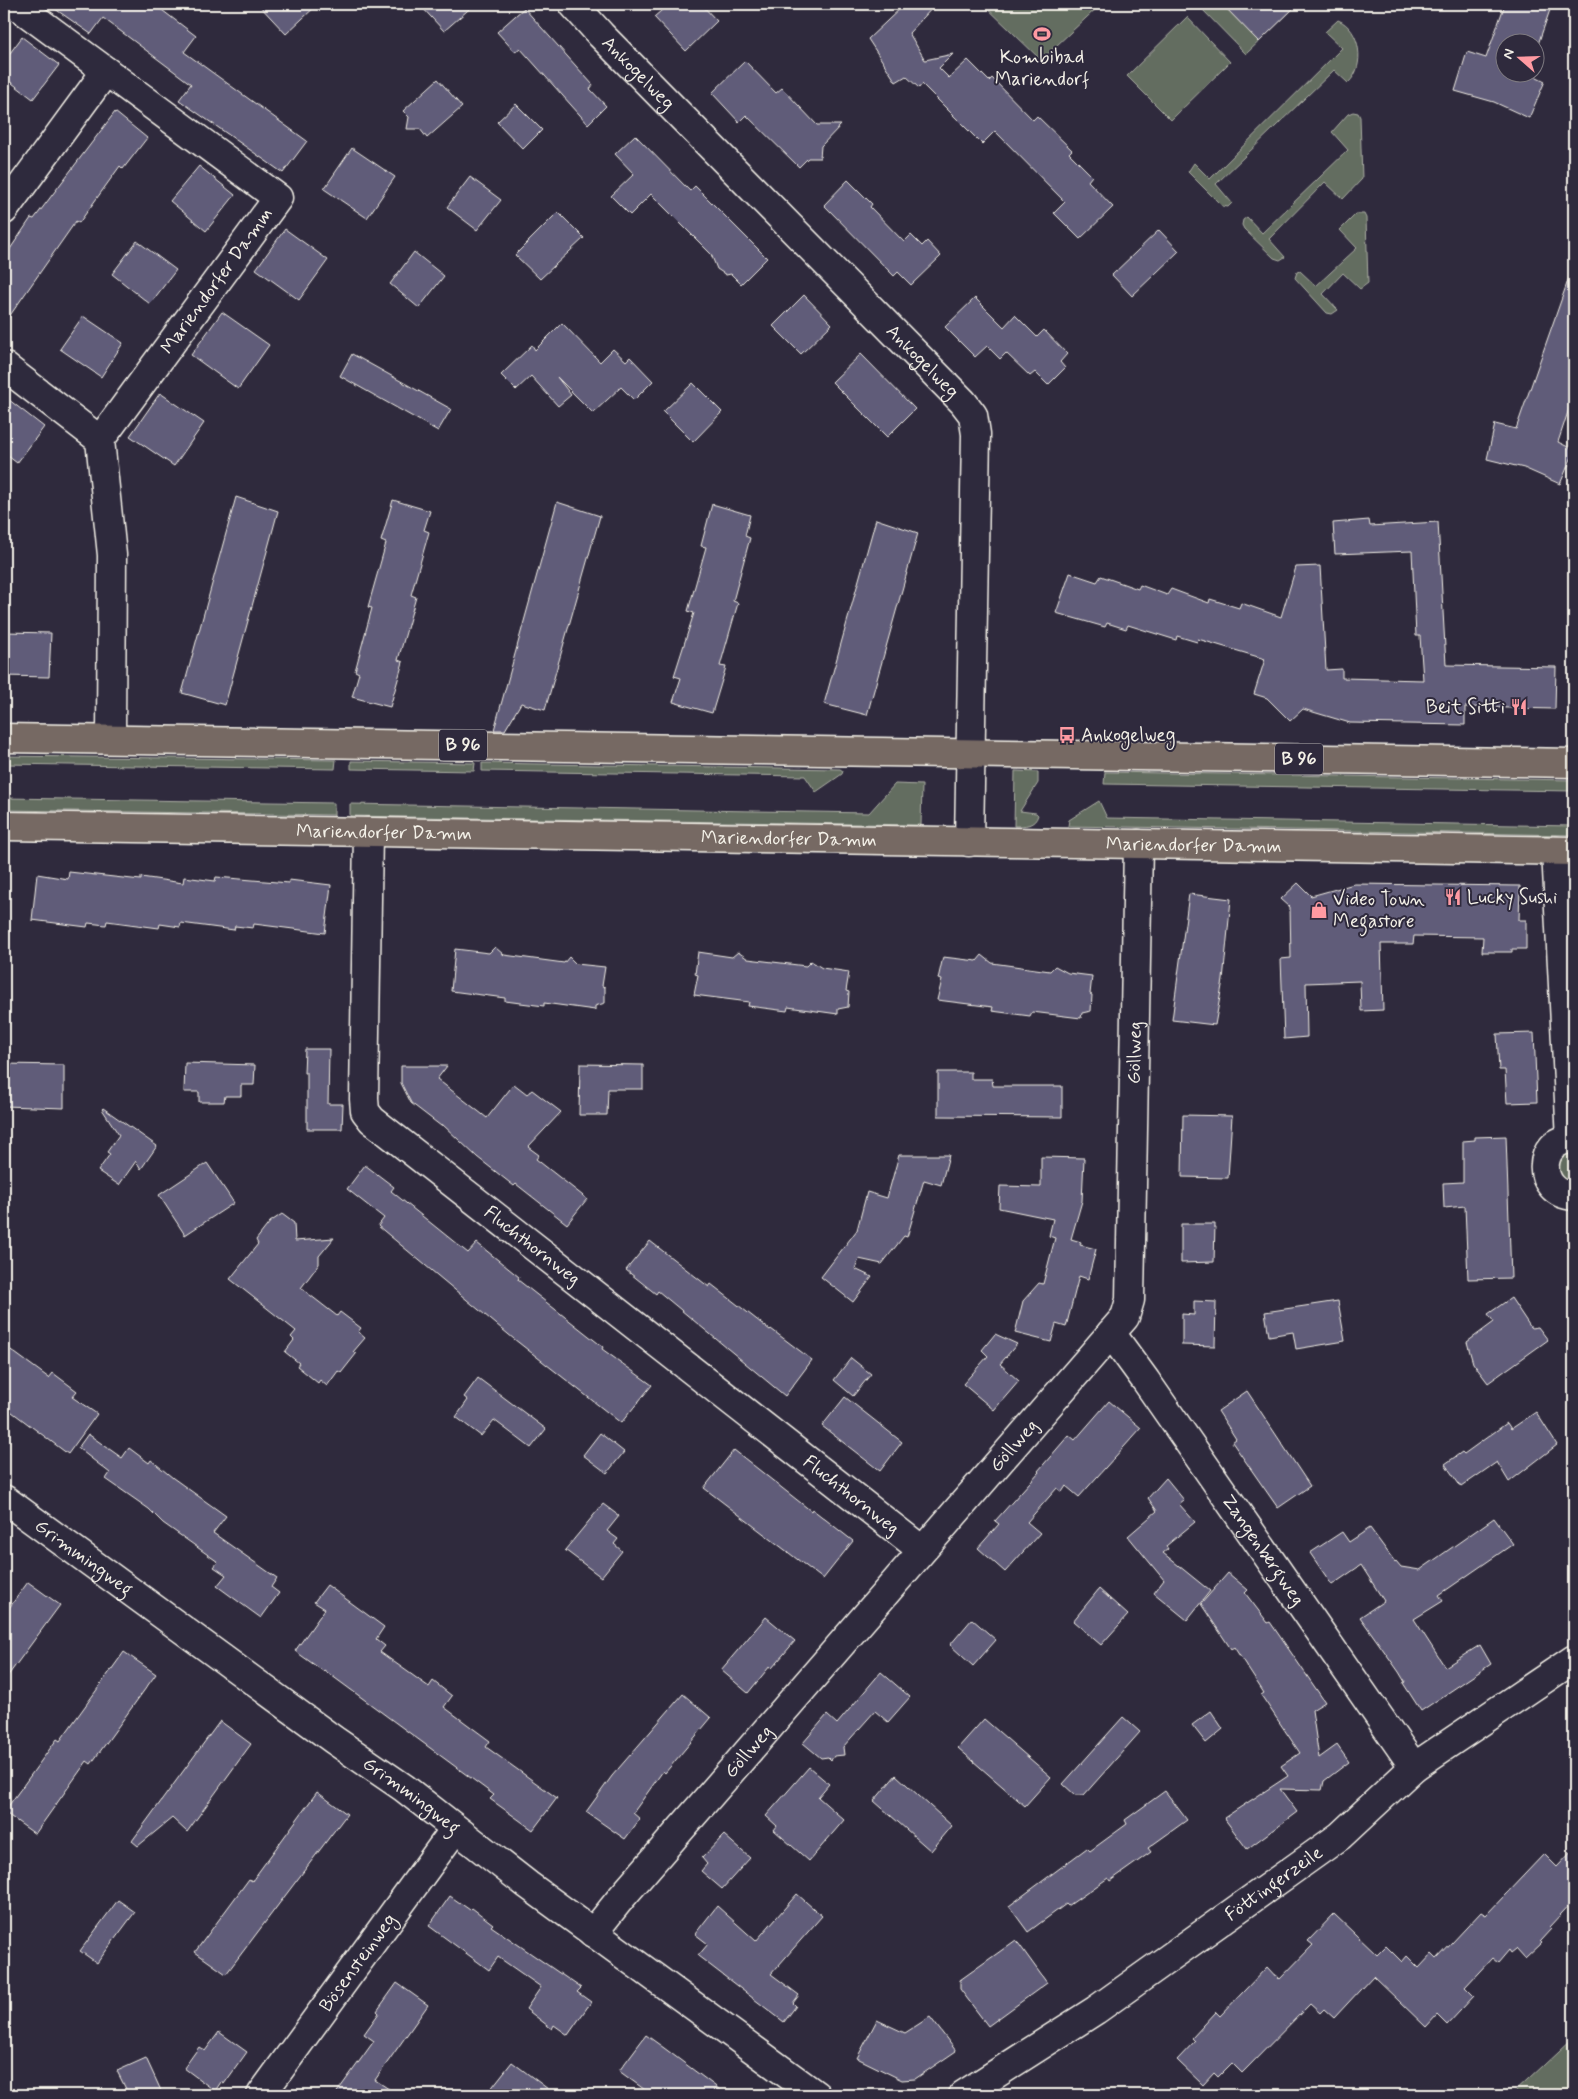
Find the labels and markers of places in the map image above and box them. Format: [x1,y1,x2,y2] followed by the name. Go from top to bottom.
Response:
[1032,24,1052,44] sports icon: Kombibad Mariendorf
[995,45,1089,92] place label: Kombibad Mariendorf
[1426,695,1505,720] place label: Beit Sitti
[1509,697,1529,717] restaurant icon: Beit Sitti
[1081,723,1176,750] place label: Ankogelweg
[1057,725,1077,745] bus stop icon: Ankogelweg
[1467,885,1557,911] place label: Lucky Sushi
[1333,887,1425,937] place label: Video Town Megastore
[1443,887,1463,907] restaurant icon: Lucky Sushi
[1309,900,1329,920] shop icon: Video Town Megastore

